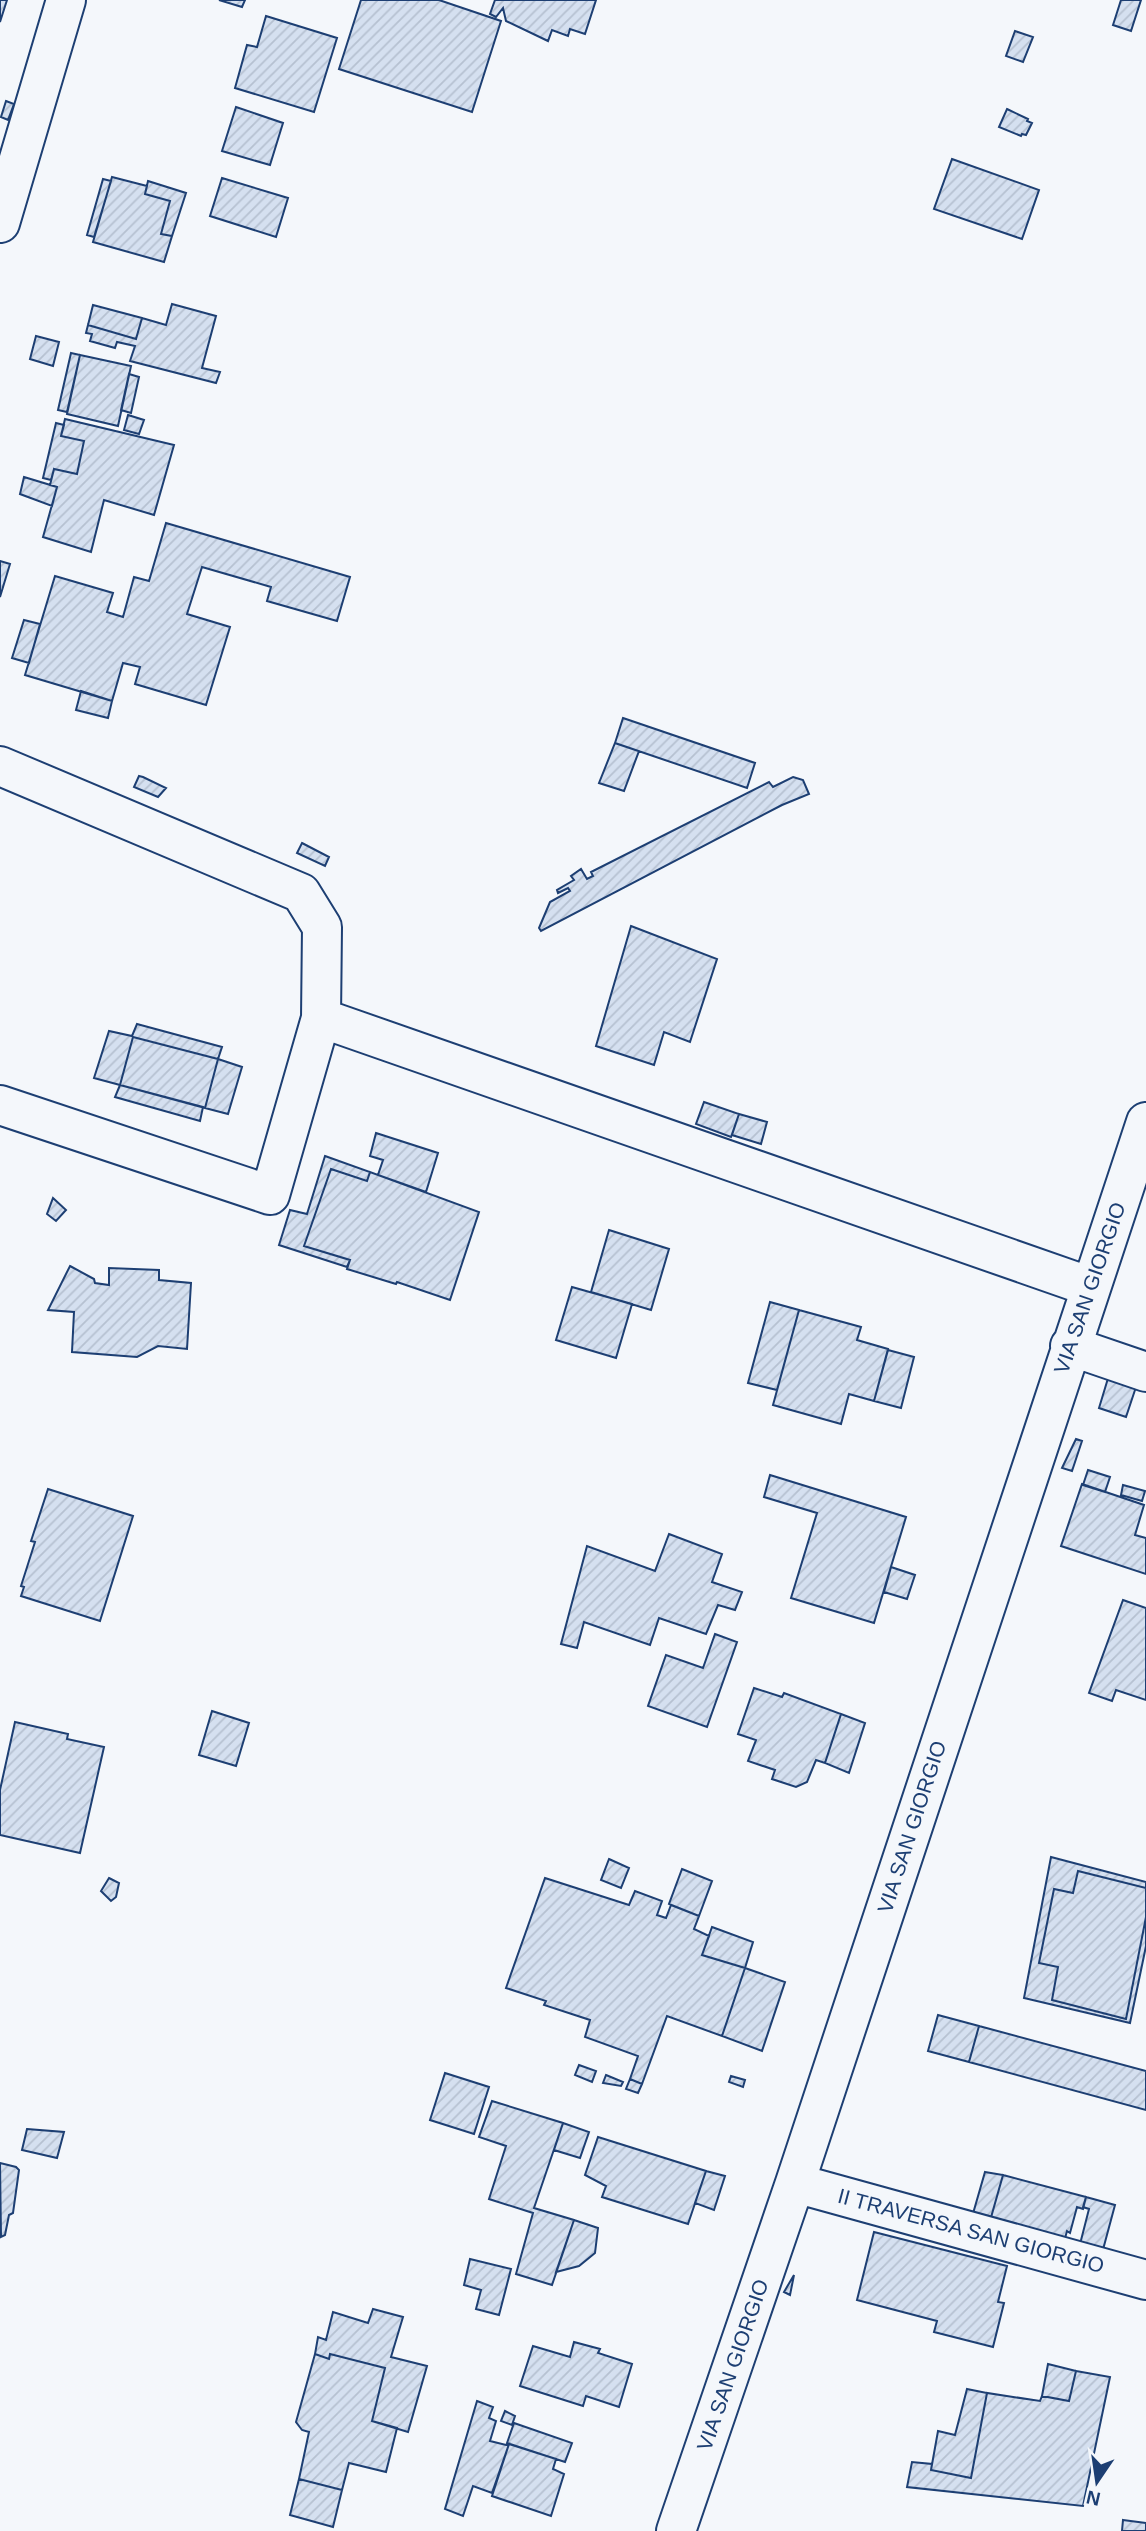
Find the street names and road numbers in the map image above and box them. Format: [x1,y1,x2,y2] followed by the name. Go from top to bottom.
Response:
[1049,1199,1130,1377] street label: VIA SAN GIORGIO
[873,1738,950,1916] street label: VIA SAN GIORGIO
[836,2184,1107,2277] street label: II TRAVERSA SAN GIORGIO
[692,2276,773,2454] street label: VIA SAN GIORGIO

